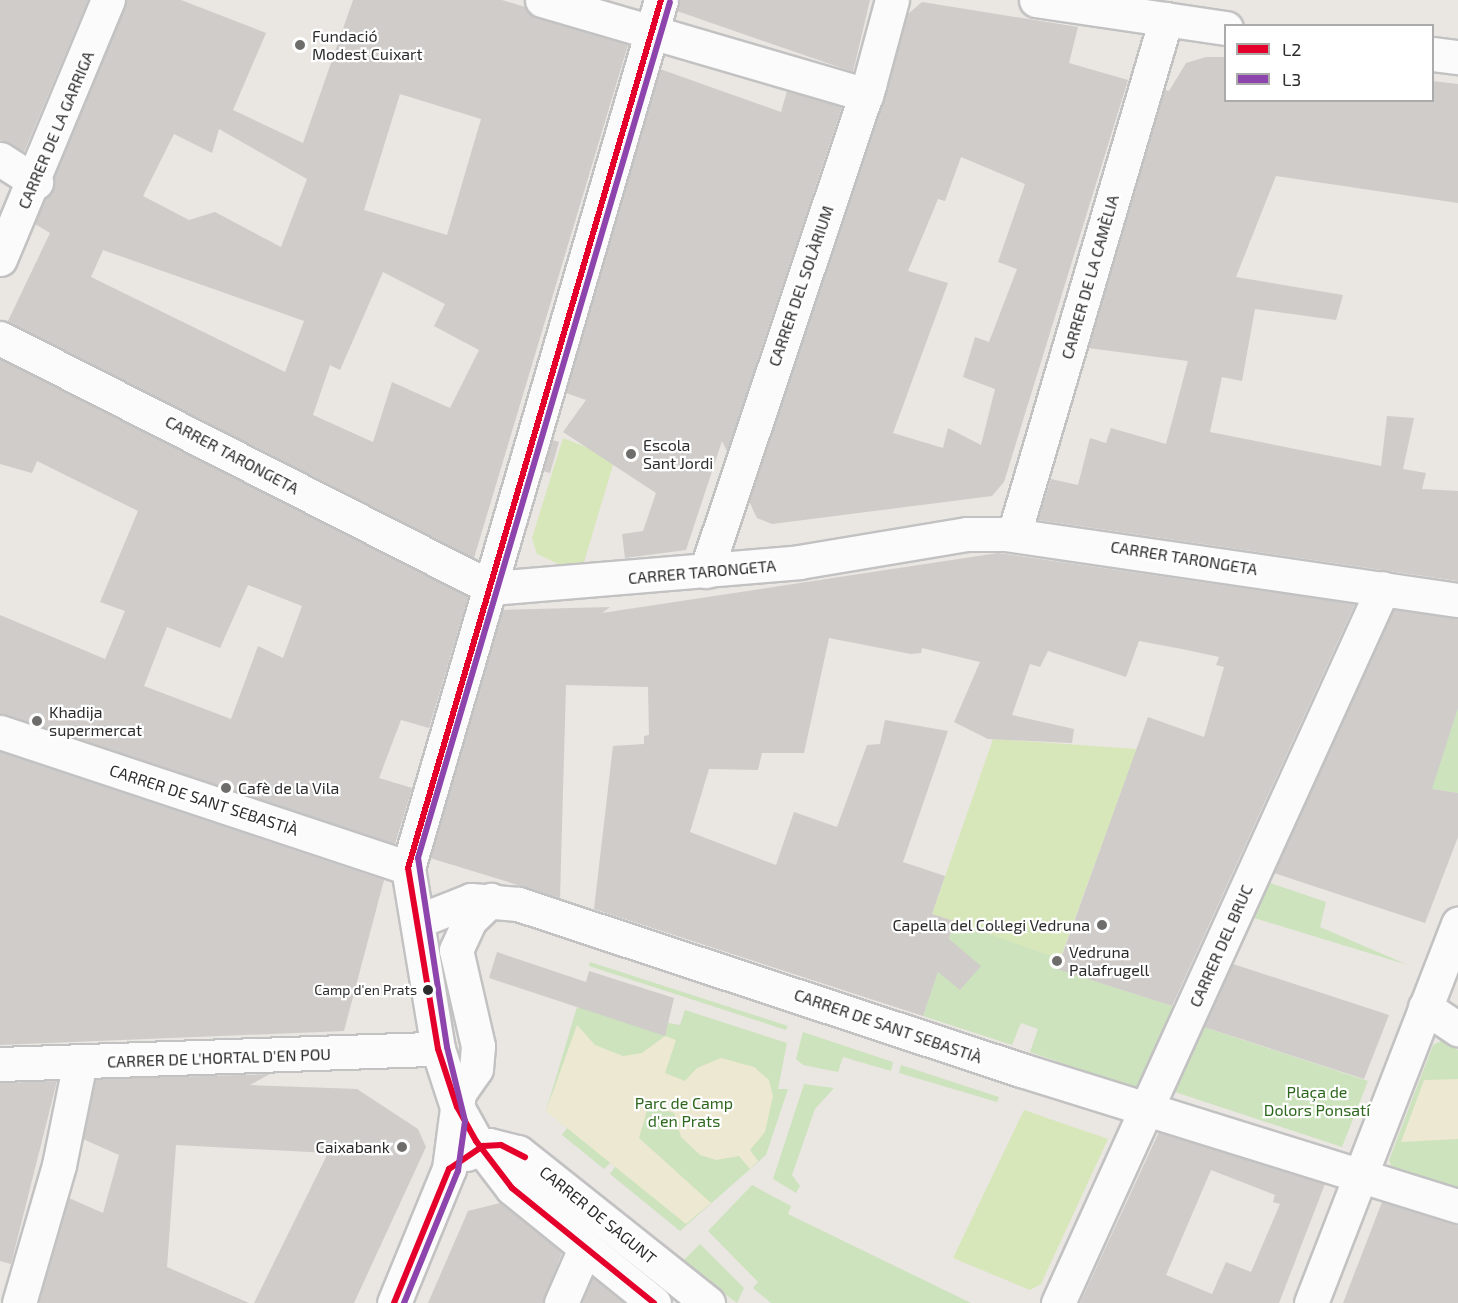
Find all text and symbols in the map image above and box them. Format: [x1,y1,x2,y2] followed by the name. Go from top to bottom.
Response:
[1224,24,1434,102] legend
[312,26,423,64] place label: Fundació Modest Cuixart
[293,38,307,52] marker: Fundació Modest Cuixart
[1282,38,1301,60] text: L2
[14,48,98,212] street label: CARRER DE LA GARRIGA
[1282,68,1301,90] text: L3
[1057,192,1123,362] street label: CARRER DE LA CAMÈLIA
[764,203,838,369] street label: CARRER DEL SOLÀRIUM
[162,412,302,498] street label: CARRER TARONGETA
[643,435,714,473] place label: Escola Sant Jordi
[624,447,638,461] marker: Escola Sant Jordi
[1109,537,1259,579] street label: CARRER TARONGETA
[627,556,777,588] street label: CARRER TARONGETA
[49,702,142,740] place label: Khadija supermercat
[30,714,44,728] marker: Khadija supermercat
[107,760,301,840] street label: CARRER DE SANT SEBASTIÀ
[238,778,340,798] place label: Cafè de la Vila
[219,781,233,795] marker: Cafè de la Vila
[1185,882,1257,1010] street label: CARRER DEL BRUC
[892,915,1090,935] place label: Capella del Col·legi Vedruna
[1095,918,1109,932] marker: Capella del Col·legi Vedruna
[1069,942,1149,980] place label: Vedruna Palafrugell
[1050,954,1064,968] marker: Vedruna Palafrugell
[314,982,417,998] place label: Camp d'en Prats
[422,984,434,996] marker: Camp d'en Prats
[791,985,985,1067] street label: CARRER DE SANT SEBASTIÀ
[107,1044,331,1072] street label: CARRER DE L'HORTAL D'EN POU
[1264,1082,1370,1120] park label: Plaça de Dolors Ponsatí
[635,1093,733,1131] park label: Parc de Camp d'en Prats
[316,1137,390,1157] place label: Caixabank
[395,1140,409,1154] marker: Caixabank
[536,1162,660,1268] street label: CARRER DE SAGUNT

